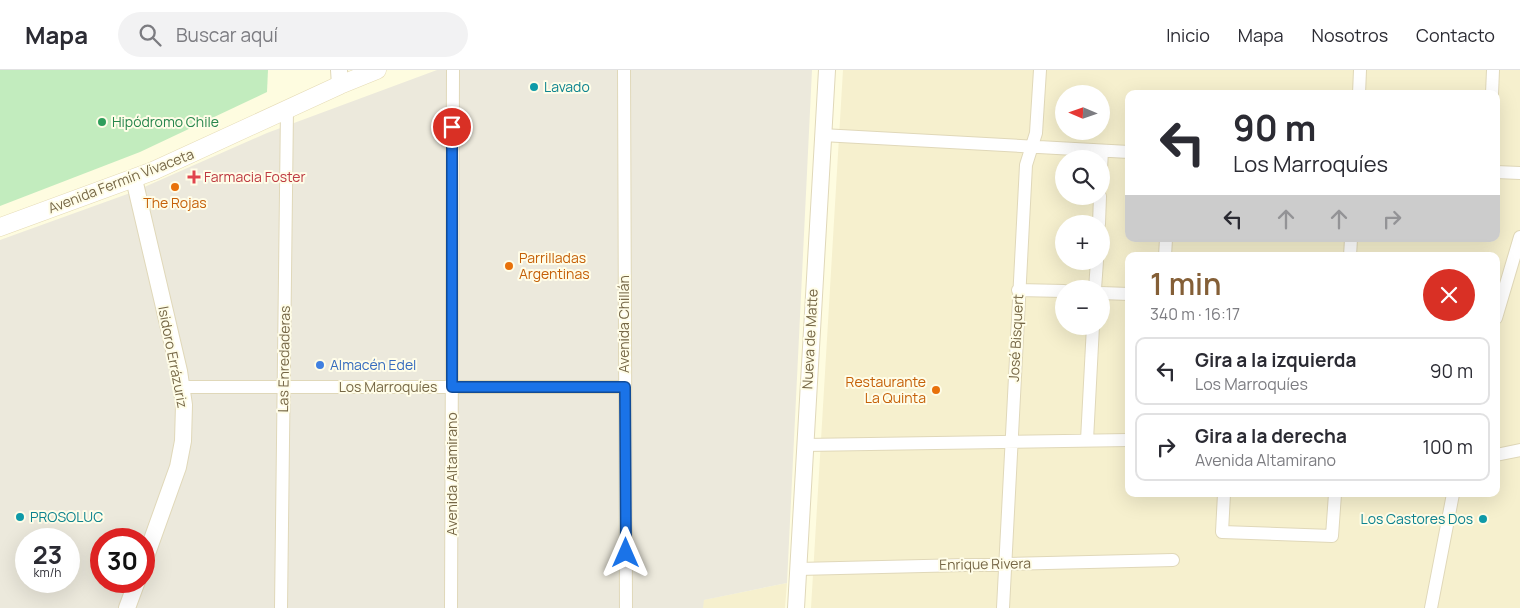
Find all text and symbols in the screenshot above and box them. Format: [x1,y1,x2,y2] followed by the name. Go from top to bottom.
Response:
[118,12,468,57] search box
[25,18,88,51] text: Mapa
[136,21,164,49] icon: search
[176,22,278,48] text: Buscar aquí
[1166,23,1210,47] text: Inicio
[1238,23,1284,47] text: Mapa
[1312,23,1388,47] text: Nosotros
[1416,23,1495,47] text: Contacto
[544,77,590,96] place label: Lavado
[528,81,540,93] marker: Lavado
[1055,85,1110,140] north arrow
[1055,85,1110,335] map controls
[1233,104,1316,152] text: 90 m
[431,106,473,148] pin
[1150,110,1215,175] icon: left
[112,112,219,131] place label: Hipódromo Chile
[438,113,466,141] icon: arrive
[96,116,108,128] marker: Hipódromo Chile
[45,144,197,217] street label: Avenida Fermín Vivaceta
[1233,149,1388,179] text: Los Marroquíes
[1055,150,1110,205] button: search
[204,167,306,186] place label: Farmacia Foster
[188,171,200,183] marker: Farmacia Foster
[169,181,181,193] marker: The Rojas
[143,193,207,212] place label: The Rojas
[1219,205,1247,233] icon: left
[1272,205,1300,233] icon: ahead
[1325,205,1353,233] icon: ahead
[1378,205,1406,233] icon: right
[1055,215,1110,270] button: +
[519,248,590,283] place label: Parrilladas Argentinas
[503,260,515,272] marker: Parrilladas Argentinas
[1150,263,1222,304] text: 1 min
[1423,269,1475,321] button: close
[614,275,633,373] street label: Avenida Chillán
[1055,280,1110,335] button: −
[797,288,822,390] street label: Nueva de Matte
[1004,293,1027,382] street label: José Bisquert
[1150,303,1240,325] text: 340 m · 16:17
[154,304,193,410] street label: Isidoro Errázuriz
[273,305,294,413] street label: Las Enredaderas
[1195,347,1356,373] text: Gira a la izquierda
[330,355,416,374] place label: Almacén Edel
[1152,357,1180,385] icon: left
[1430,358,1473,384] text: 90 m
[314,359,326,371] marker: Almacén Edel
[846,372,926,407] place label: Restaurante La Quinta
[1195,373,1308,395] text: Los Marroquíes
[339,377,437,396] street label: Los Marroquíes
[930,384,942,396] marker: Restaurante La Quinta
[442,412,461,536] street label: Avenida Altamirano
[1195,423,1347,449] text: Gira a la derecha
[1152,433,1180,461] icon: right
[1422,434,1473,460] text: 100 m
[1195,449,1336,471] text: Avenida Altamirano
[30,507,103,526] place label: PROSOLUC
[1361,509,1473,528] place label: Los Castores Dos
[14,511,26,523] marker: PROSOLUC
[1477,513,1489,525] marker: Los Castores Dos
[599,526,651,578] position arrow
[90,528,155,593] speed limit sign: 30
[33,537,62,572] text: 23
[939,553,1031,574] street label: Enrique Rivera
[34,564,61,581] text: km/h

